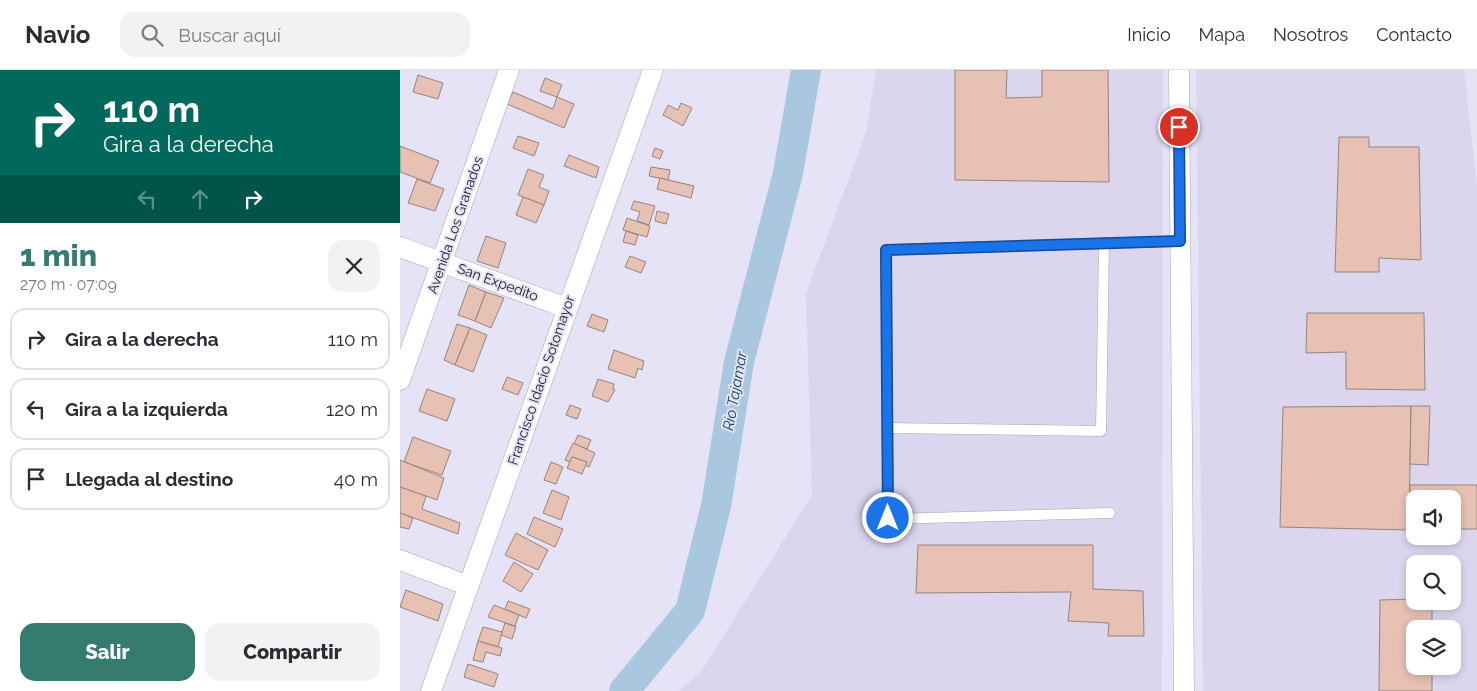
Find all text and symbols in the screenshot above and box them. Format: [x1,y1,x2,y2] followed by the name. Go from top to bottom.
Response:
[120,12,470,57] search box
[25,20,90,49] text: Navio
[138,21,166,49] icon: search
[178,24,281,46] text: Buscar aquí
[1127,24,1171,45] text: Inicio
[1199,24,1245,45] text: Mapa
[1273,24,1348,45] text: Nosotros
[1376,24,1452,45] text: Contacto
[103,89,200,130] text: 110 m
[20,90,85,155] icon: right
[1158,106,1200,148] pin
[1165,113,1193,141] icon: arrive
[103,131,274,157] text: Gira a la derecha
[424,154,486,296] street label: Avenida Los Granados
[133,185,161,213] icon: left
[186,185,214,213] icon: ahead
[239,185,267,213] icon: right
[20,238,97,273] text: 1 min
[328,240,380,292] button: close
[455,260,541,304] street label: San Expedito
[20,275,117,294] text: 270 m · 07:09
[504,293,578,467] street label: Francisco Idacio Sotomayor
[22,325,50,353] icon: right
[65,328,219,350] text: Gira a la derecha
[328,328,378,350] text: 110 m
[719,349,751,432] water label: Río Tajamar
[22,395,50,423] icon: left
[65,398,228,420] text: Gira a la izquierda
[326,398,378,420] text: 120 m
[22,465,50,493] icon: arrive
[65,468,233,490] text: Llegada al destino
[334,468,378,490] text: 40 m
[1406,490,1461,675] map controls
[1406,490,1461,545] button: sound
[861,491,913,543] position arrow
[1406,555,1461,610] button: search
[1406,620,1461,675] button: layers
[20,623,195,681] button: Salir
[205,623,380,681] button: Compartir

